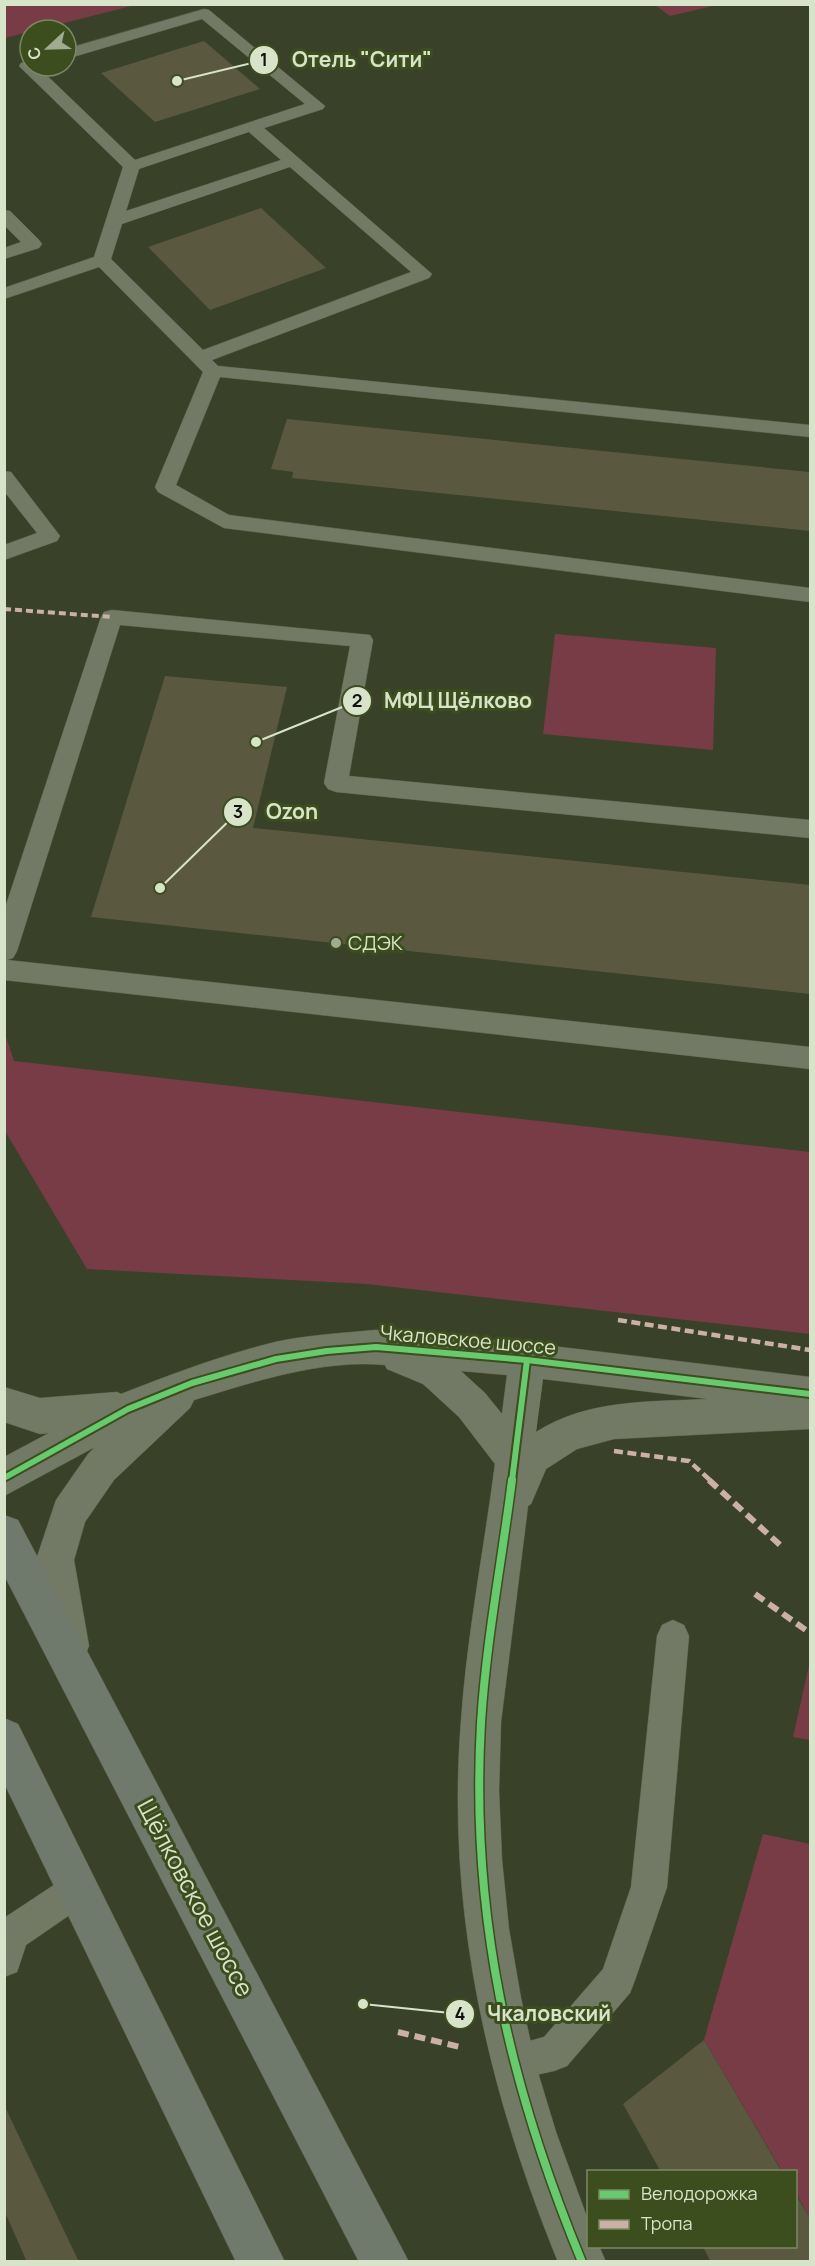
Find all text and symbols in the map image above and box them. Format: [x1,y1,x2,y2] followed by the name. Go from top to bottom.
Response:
[18,18,78,78] north arrow
[249,40,444,79] callout: Отель "Сити"
[22,44,47,63] text: С
[292,45,432,73] text: Отель "Сити"
[260,47,268,71] text: 1
[342,682,544,721] callout: МФЦ Щёлково
[384,686,532,714] text: МФЦ Щёлково
[352,688,362,712] text: 2
[223,793,330,832] callout: Ozon
[266,797,318,825] text: Ozon
[233,799,243,823] text: 3
[348,929,403,956] place label: СДЭК
[329,936,343,950] marker: СДЭК
[379,1318,557,1361] street label: Чкаловское шоссе
[130,1793,262,2002] street label: Щёлковское шоссе
[445,1994,623,2033] callout: Чкаловский
[487,1999,611,2027] text: Чкаловский
[455,2001,466,2025] text: 4
[587,2170,797,2248] legend
[641,2181,758,2205] text: Велодорожка
[641,2211,692,2235] text: Тропа

